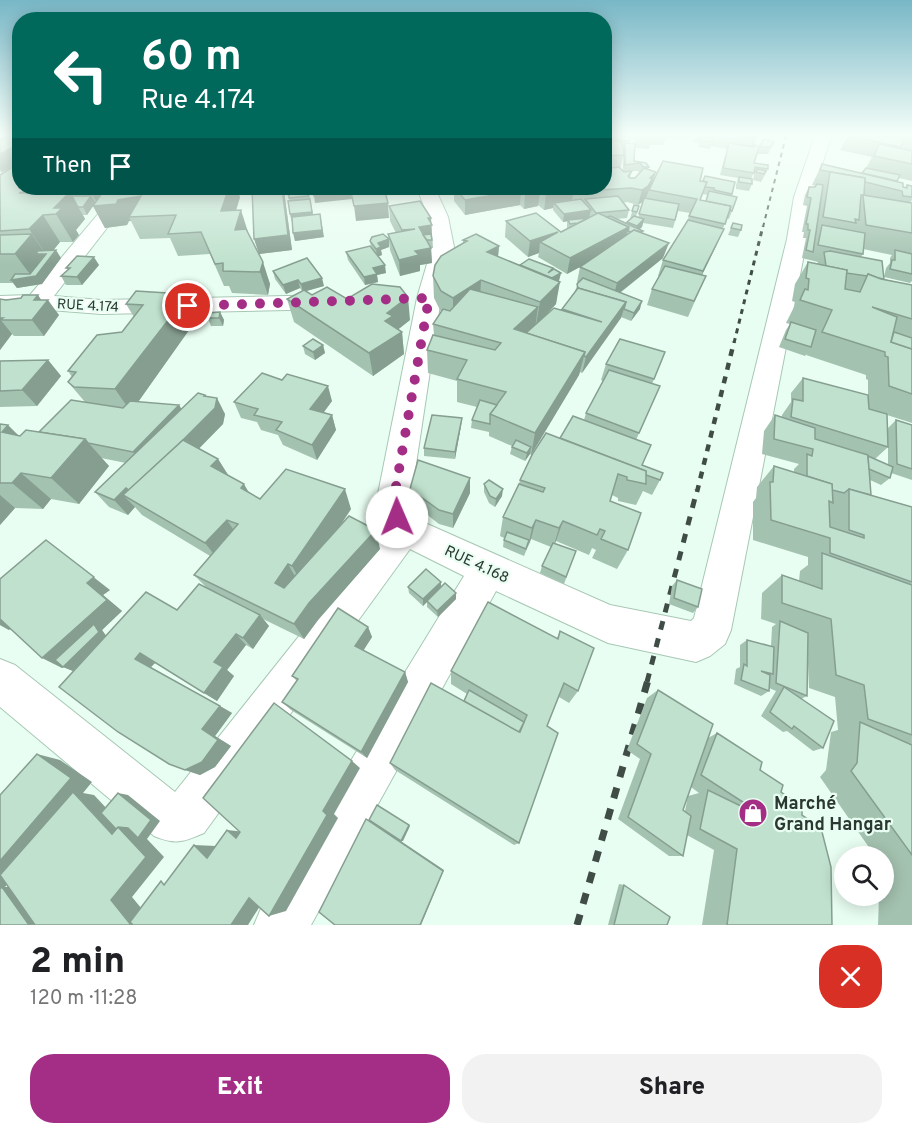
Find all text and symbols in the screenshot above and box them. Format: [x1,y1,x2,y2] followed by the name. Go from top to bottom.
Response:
[141,32,242,85] text: 60 m
[42,36,120,114] icon: left
[141,84,255,118] text: Rue 4.174
[104,150,137,183] icon: arrive
[42,153,92,180] text: Then
[162,280,213,331] pin
[171,289,204,322] icon: arrive
[56,296,119,317] street label: RUE 4.174
[365,485,429,549] position arrow
[441,542,512,589] street label: RUE 4.168
[774,793,892,837] place label: Marché Grand Hangar
[737,797,769,829] shop icon: Marché Grand Hangar
[834,846,894,906] map controls
[834,846,894,906] button: search
[30,940,125,986] text: 2 min
[819,945,882,1008] button: close
[30,986,137,1012] text: 120 m · 11:28
[30,1054,450,1123] button: Exit
[462,1054,882,1123] button: Share

